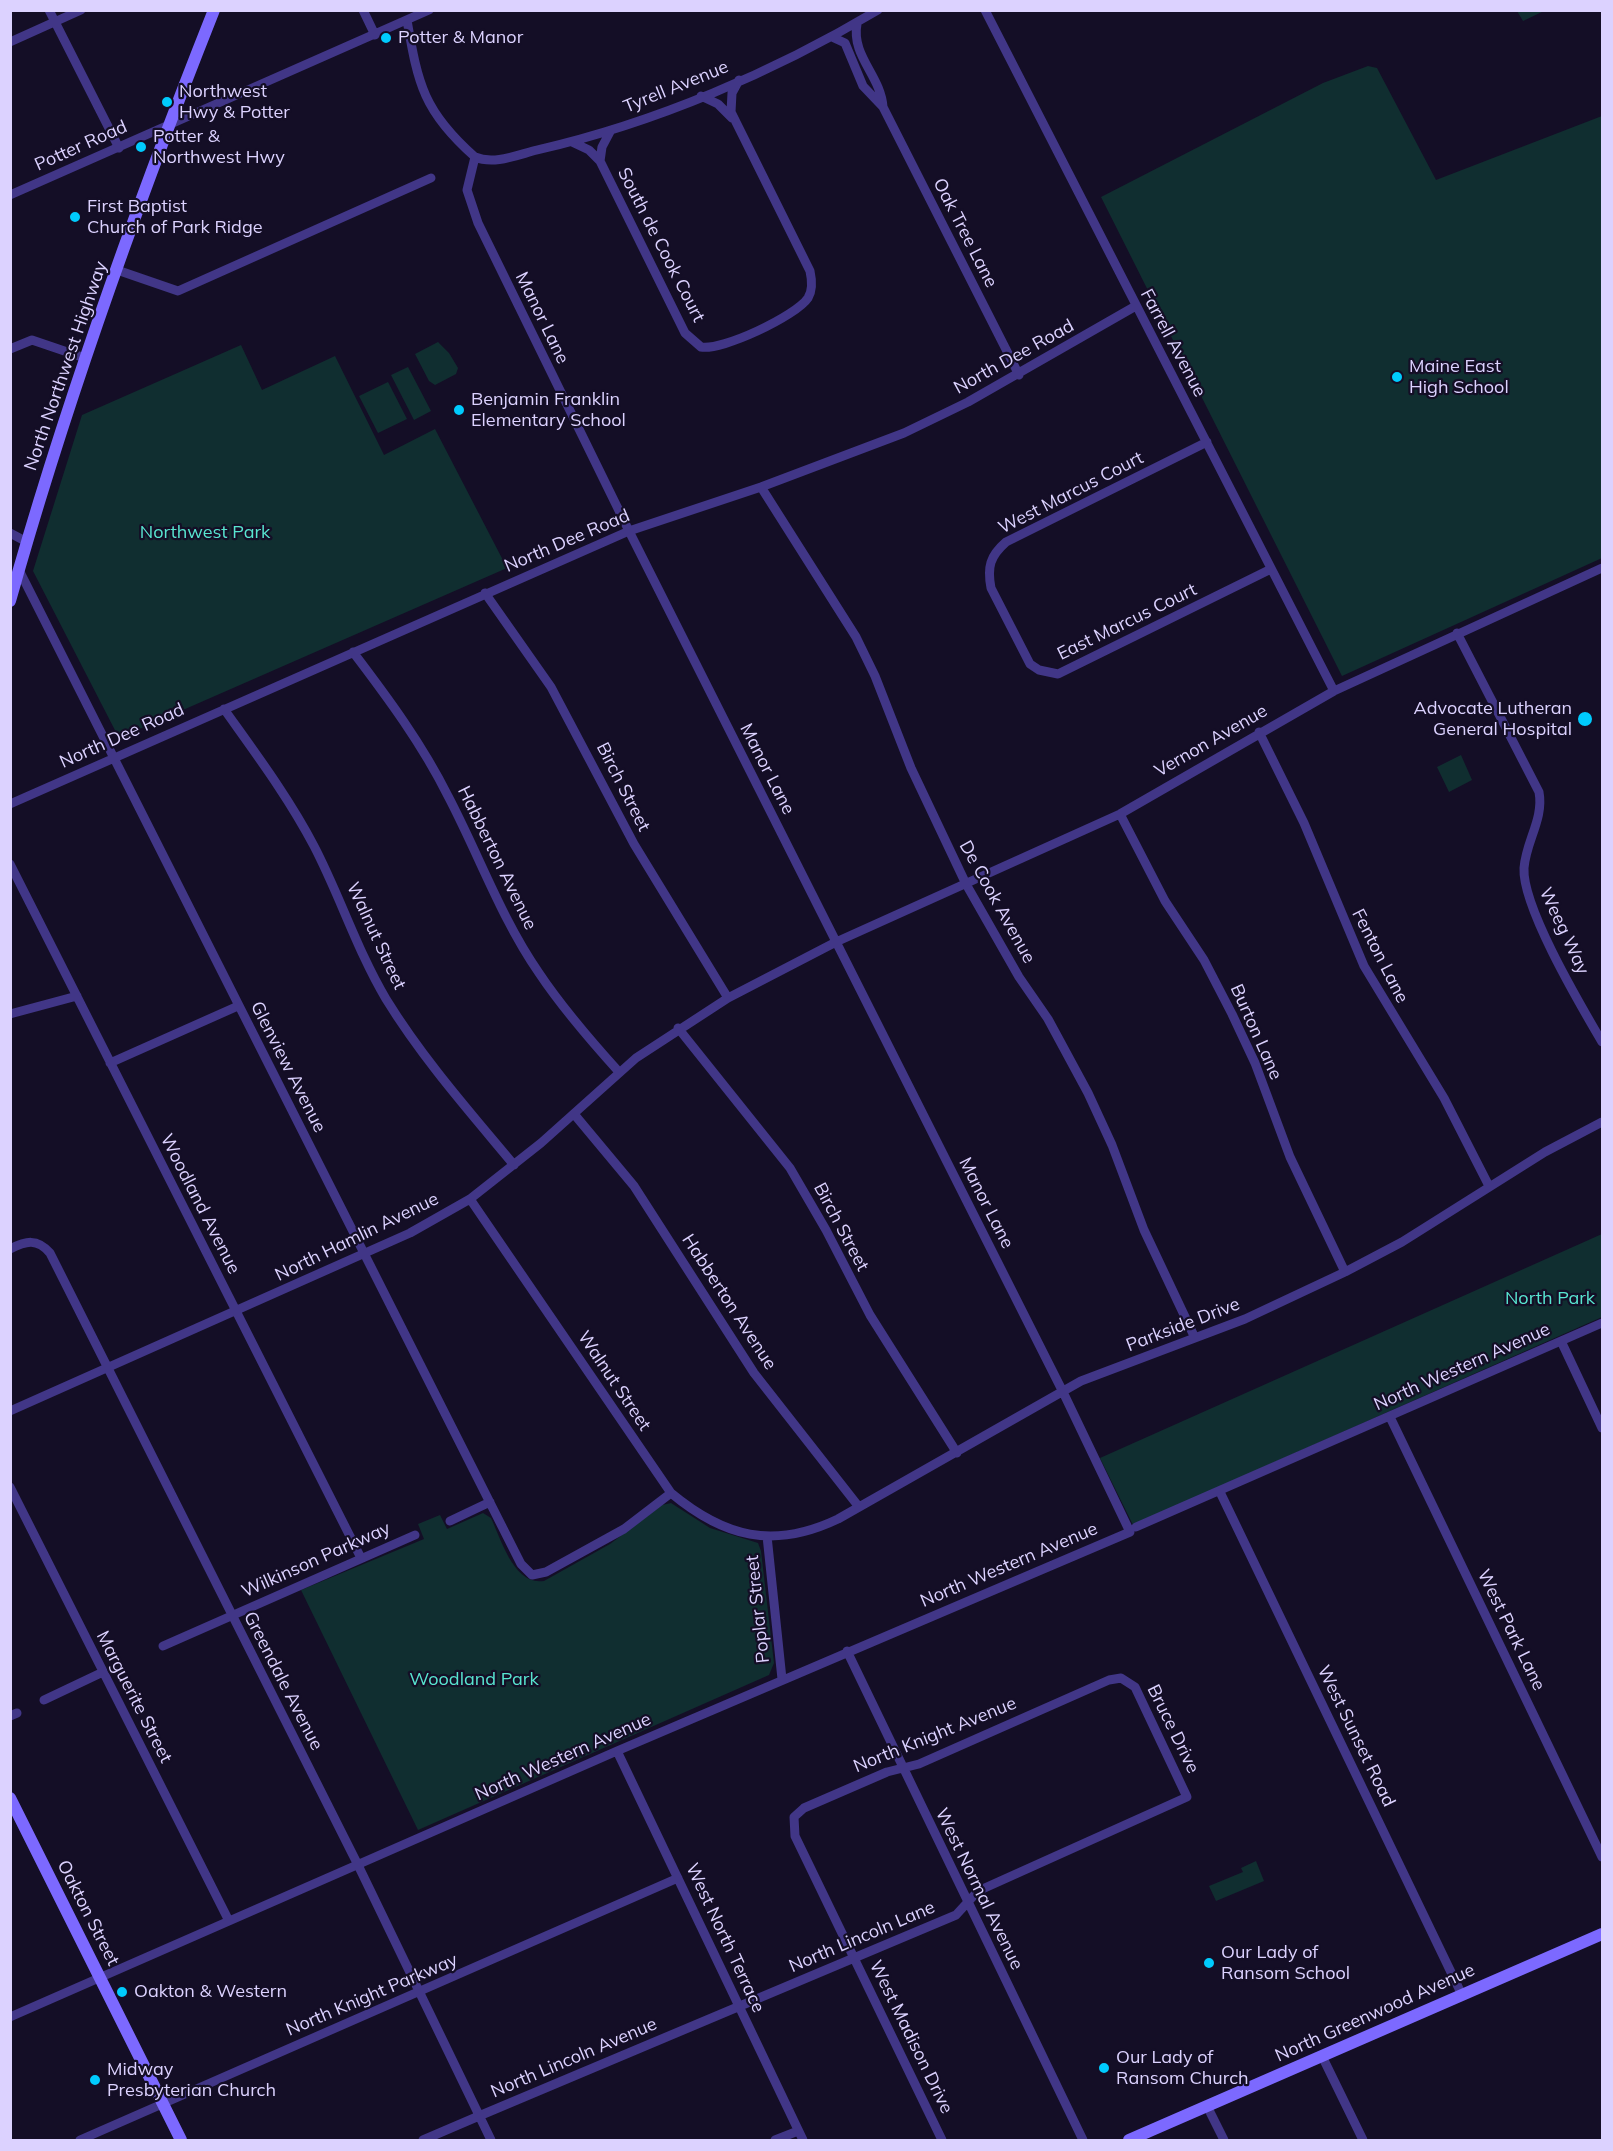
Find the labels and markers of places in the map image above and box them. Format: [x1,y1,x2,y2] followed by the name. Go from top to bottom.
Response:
[398,27,523,49] place label: Potter & Manor
[379,31,393,45] marker: Potter & Manor
[179,81,290,124] place label: Northwest Hwy & Potter
[160,95,174,109] marker: Northwest Hwy & Potter
[153,126,285,168] place label: Potter & Northwest Hwy
[134,140,148,154] marker: Potter & Northwest Hwy
[87,196,263,238] place label: First Baptist Church of Park Ridge
[68,210,82,224] marker: First Baptist Church of Park Ridge
[1409,356,1509,398] place label: Maine East High School
[1390,370,1404,384] marker: Maine East High School
[471,389,626,432] place label: Benjamin Franklin Elementary School
[452,403,466,417] marker: Benjamin Franklin Elementary School
[1414,698,1572,740] place label: Advocate Lutheran General Hospital
[1576,710,1594,728] marker: Advocate Lutheran General Hospital
[1221,1942,1350,1984] place label: Our Lady of Ransom School
[1202,1956,1216,1970] marker: Our Lady of Ransom School
[134,1981,287,2003] place label: Oakton & Western
[115,1985,129,1999] marker: Oakton & Western
[1116,2047,1249,2090] place label: Our Lady of Ransom Church
[107,2059,276,2102] place label: Midway Presbyterian Church
[1097,2061,1111,2075] marker: Our Lady of Ransom Church
[88,2073,102,2087] marker: Midway Presbyterian Church

